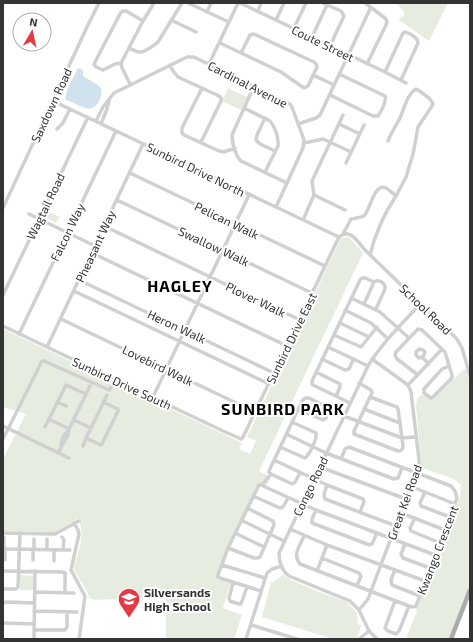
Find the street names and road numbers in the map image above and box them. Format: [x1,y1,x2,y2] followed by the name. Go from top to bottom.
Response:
[290,22,357,64] street label: Coute Street
[206,58,290,110] street label: Cardinal Avenue
[28,66,74,144] street label: Saxdown Road
[145,139,247,199] street label: Sunbird Drive North
[23,170,67,242] street label: Wagtail Road
[193,198,261,242] street label: Pelican Walk
[47,200,87,263] street label: Falcon Way
[72,207,118,284] street label: Pheasant Way
[176,223,252,269] street label: Swallow Walk
[224,279,288,319] street label: Plover Walk
[397,281,455,337] street label: School Road
[263,290,319,386] street label: Sunbird Drive East
[146,306,208,346] street label: Heron Walk
[120,342,196,388] street label: Lovebird Walk
[70,354,174,412] street label: Sunbird Drive South
[290,454,330,518] street label: Congo Road
[384,462,424,542] street label: Great Kei Road
[414,503,461,596] street label: Kwango Crescent

